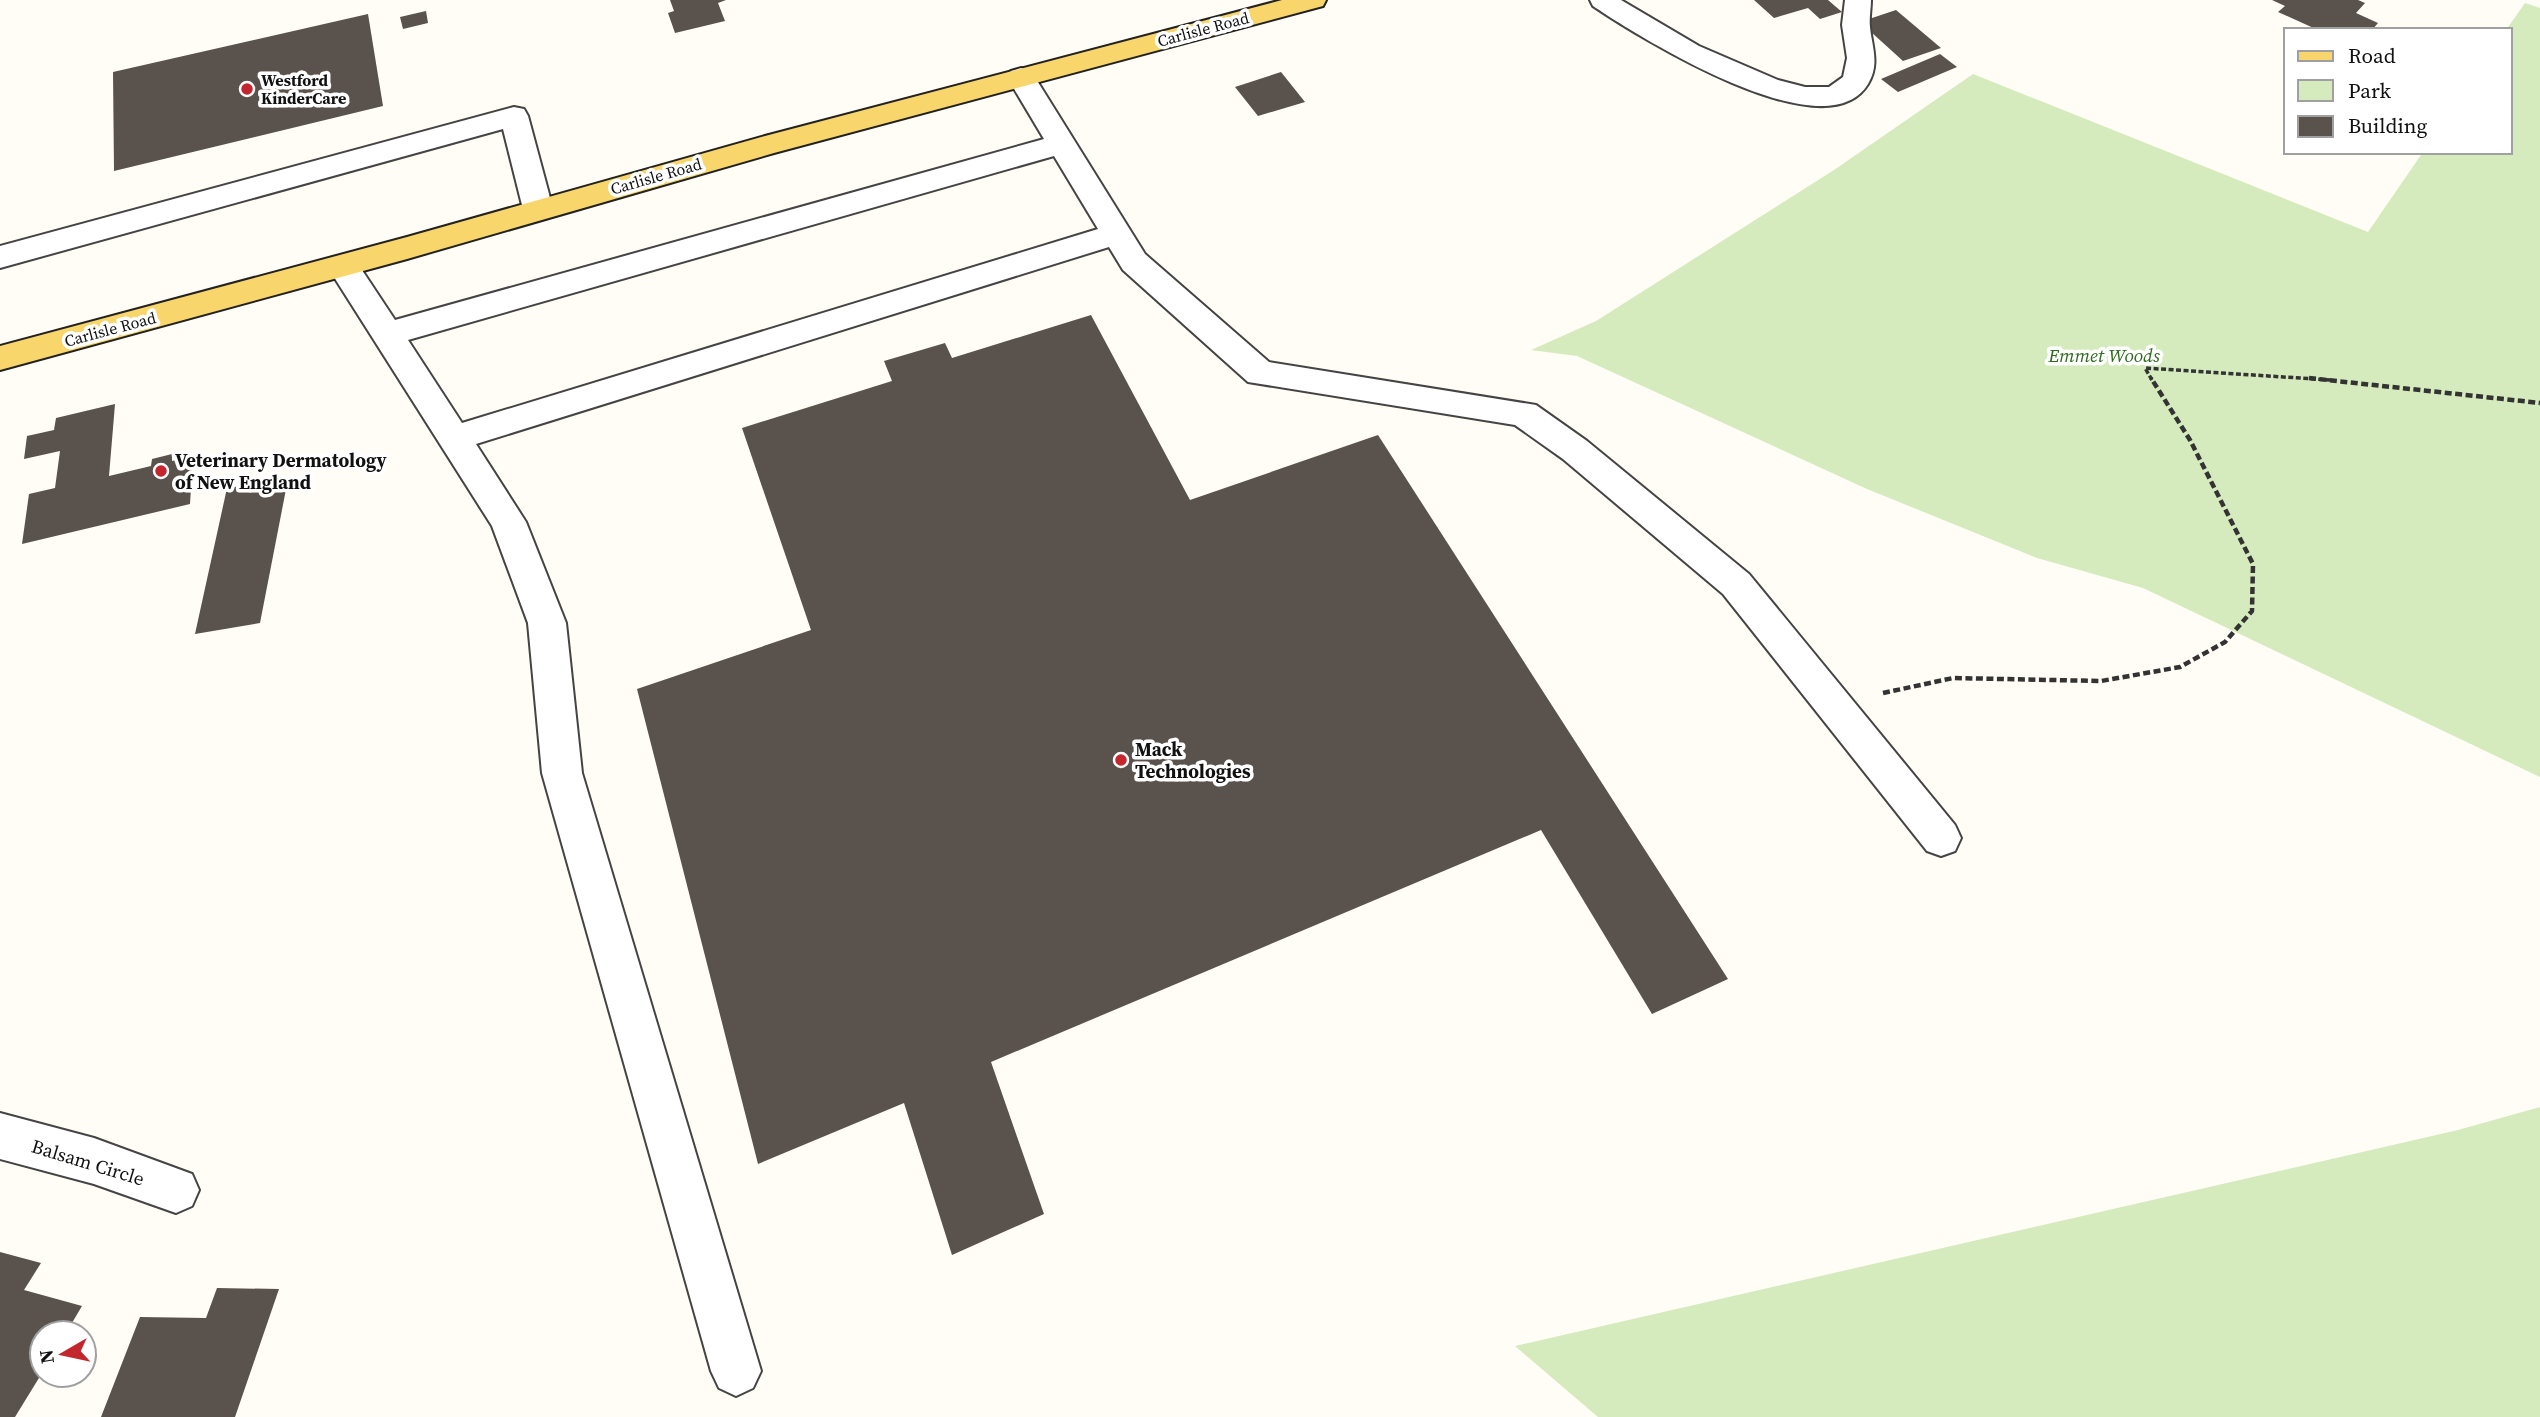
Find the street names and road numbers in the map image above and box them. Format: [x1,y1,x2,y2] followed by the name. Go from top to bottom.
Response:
[1155,6,1251,52] street label: Carlisle Road
[608,152,704,200] street label: Carlisle Road
[62,306,158,352] street label: Carlisle Road
[28,1133,148,1191] street label: Balsam Circle

